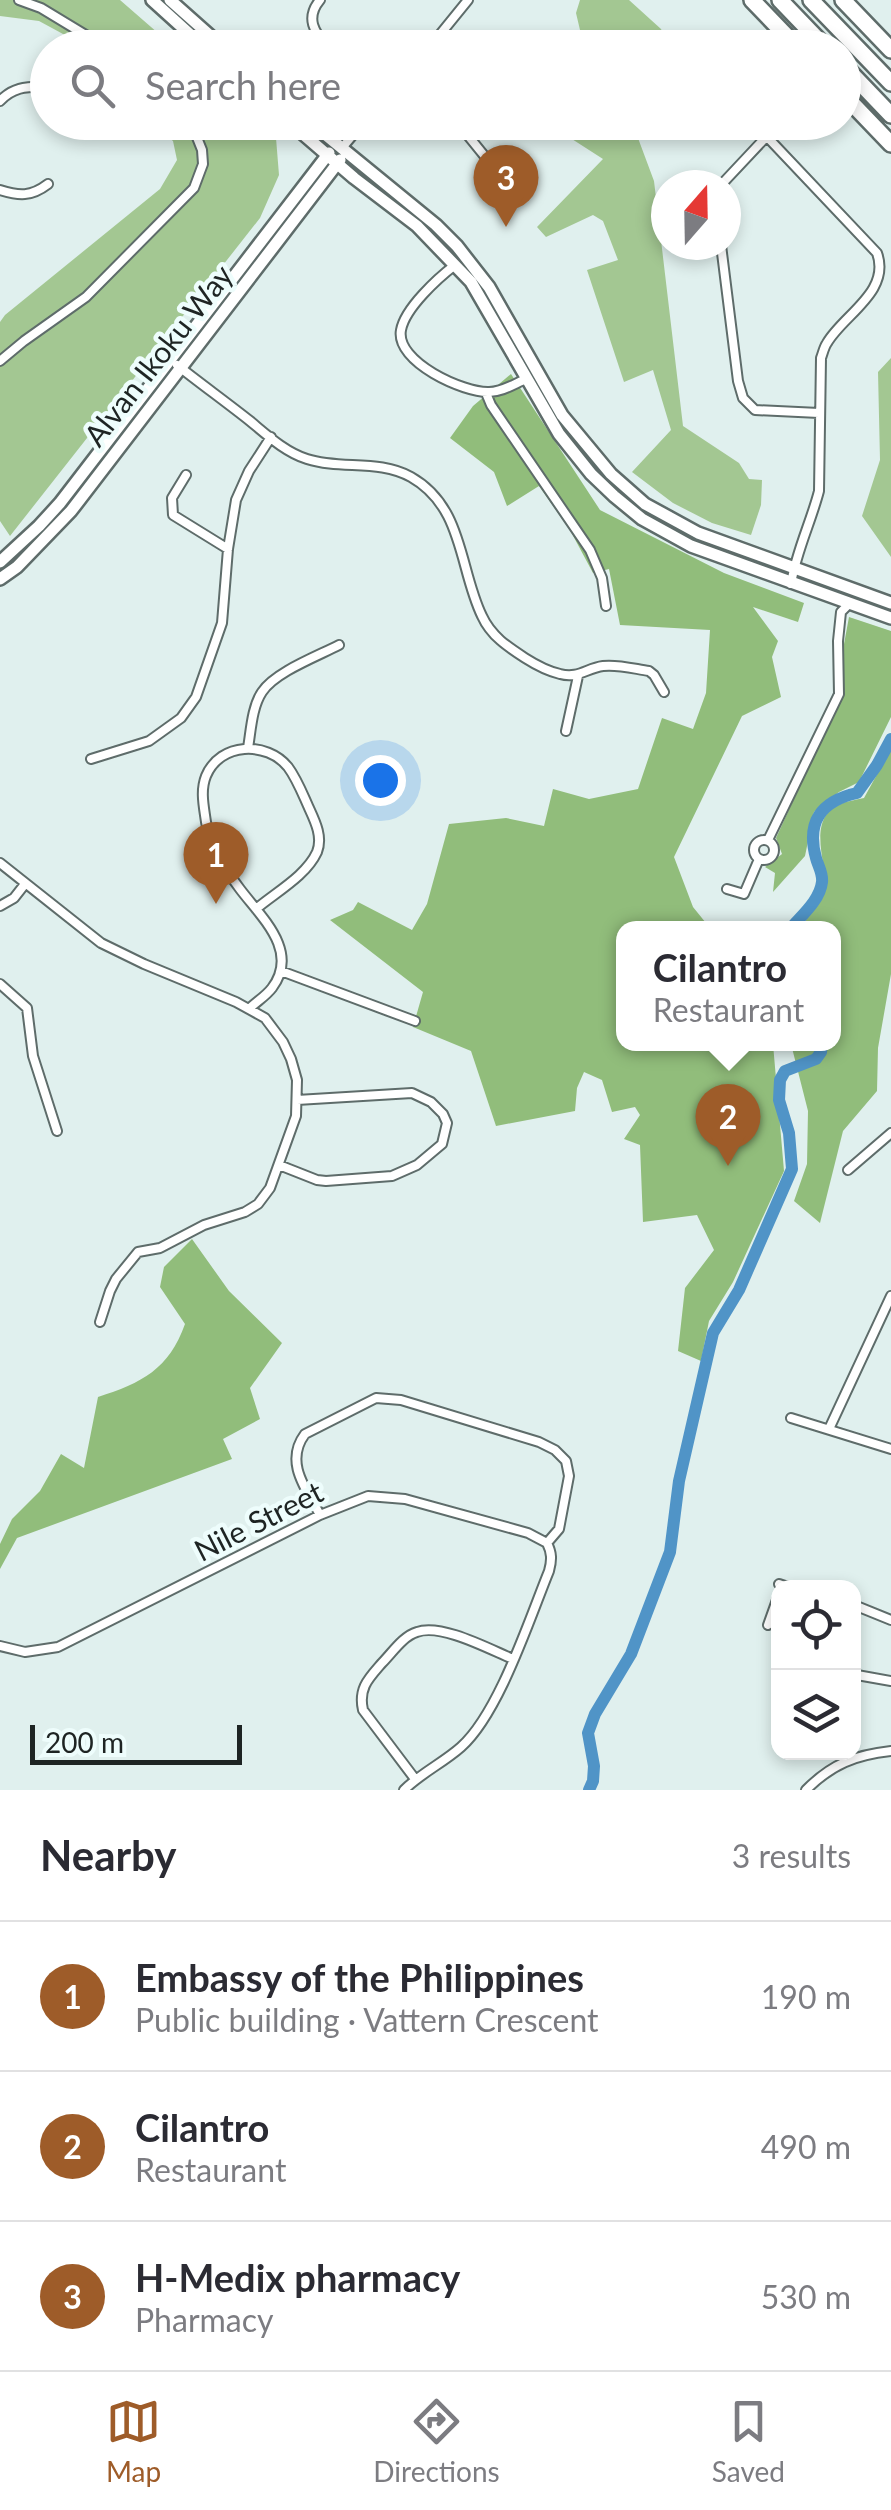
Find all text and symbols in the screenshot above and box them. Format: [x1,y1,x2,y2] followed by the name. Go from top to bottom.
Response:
[30,30,861,140] search box
[65,58,120,113] icon: search
[145,62,341,108] text: Search here
[474,144,538,227] pin: 3
[651,170,741,260] north arrow
[76,257,240,453] street label: Alvan Ikoku Way
[355,755,406,806] your location
[184,822,248,904] pin: 1
[616,921,841,1051] popup
[653,944,787,990] text: Cilantro
[653,990,804,1029] text: Restaurant
[696,1084,760,1166] pin: 2
[188,1472,329,1568] street label: Nile Street
[771,1580,861,1760] map controls
[771,1580,861,1670] button: locate
[771,1670,861,1760] button: layers
[30,1720,242,1764] scale bar
[45,1725,124,1759] text: 200 m
[40,1830,177,1880] text: Nearby
[732,1836,851,1875] text: 3 results
[135,1954,584,2000] text: Embassy of the Philippines
[63,1977,82,2016] text: 1
[761,1977,851,2016] text: 190 m
[135,2000,599,2039] text: Public building · Vattern Crescent
[135,2104,269,2150] text: Cilantro
[63,2127,82,2166] text: 2
[761,2127,851,2166] text: 490 m
[135,2150,286,2189] text: Restaurant
[135,2254,460,2300] text: H-Medix pharmacy
[63,2277,82,2316] text: 3
[761,2277,851,2316] text: 530 m
[135,2300,274,2339] text: Pharmacy
[106,2394,161,2488] tab: Map
[373,2394,500,2488] tab: Directions
[712,2394,785,2488] tab: Saved

